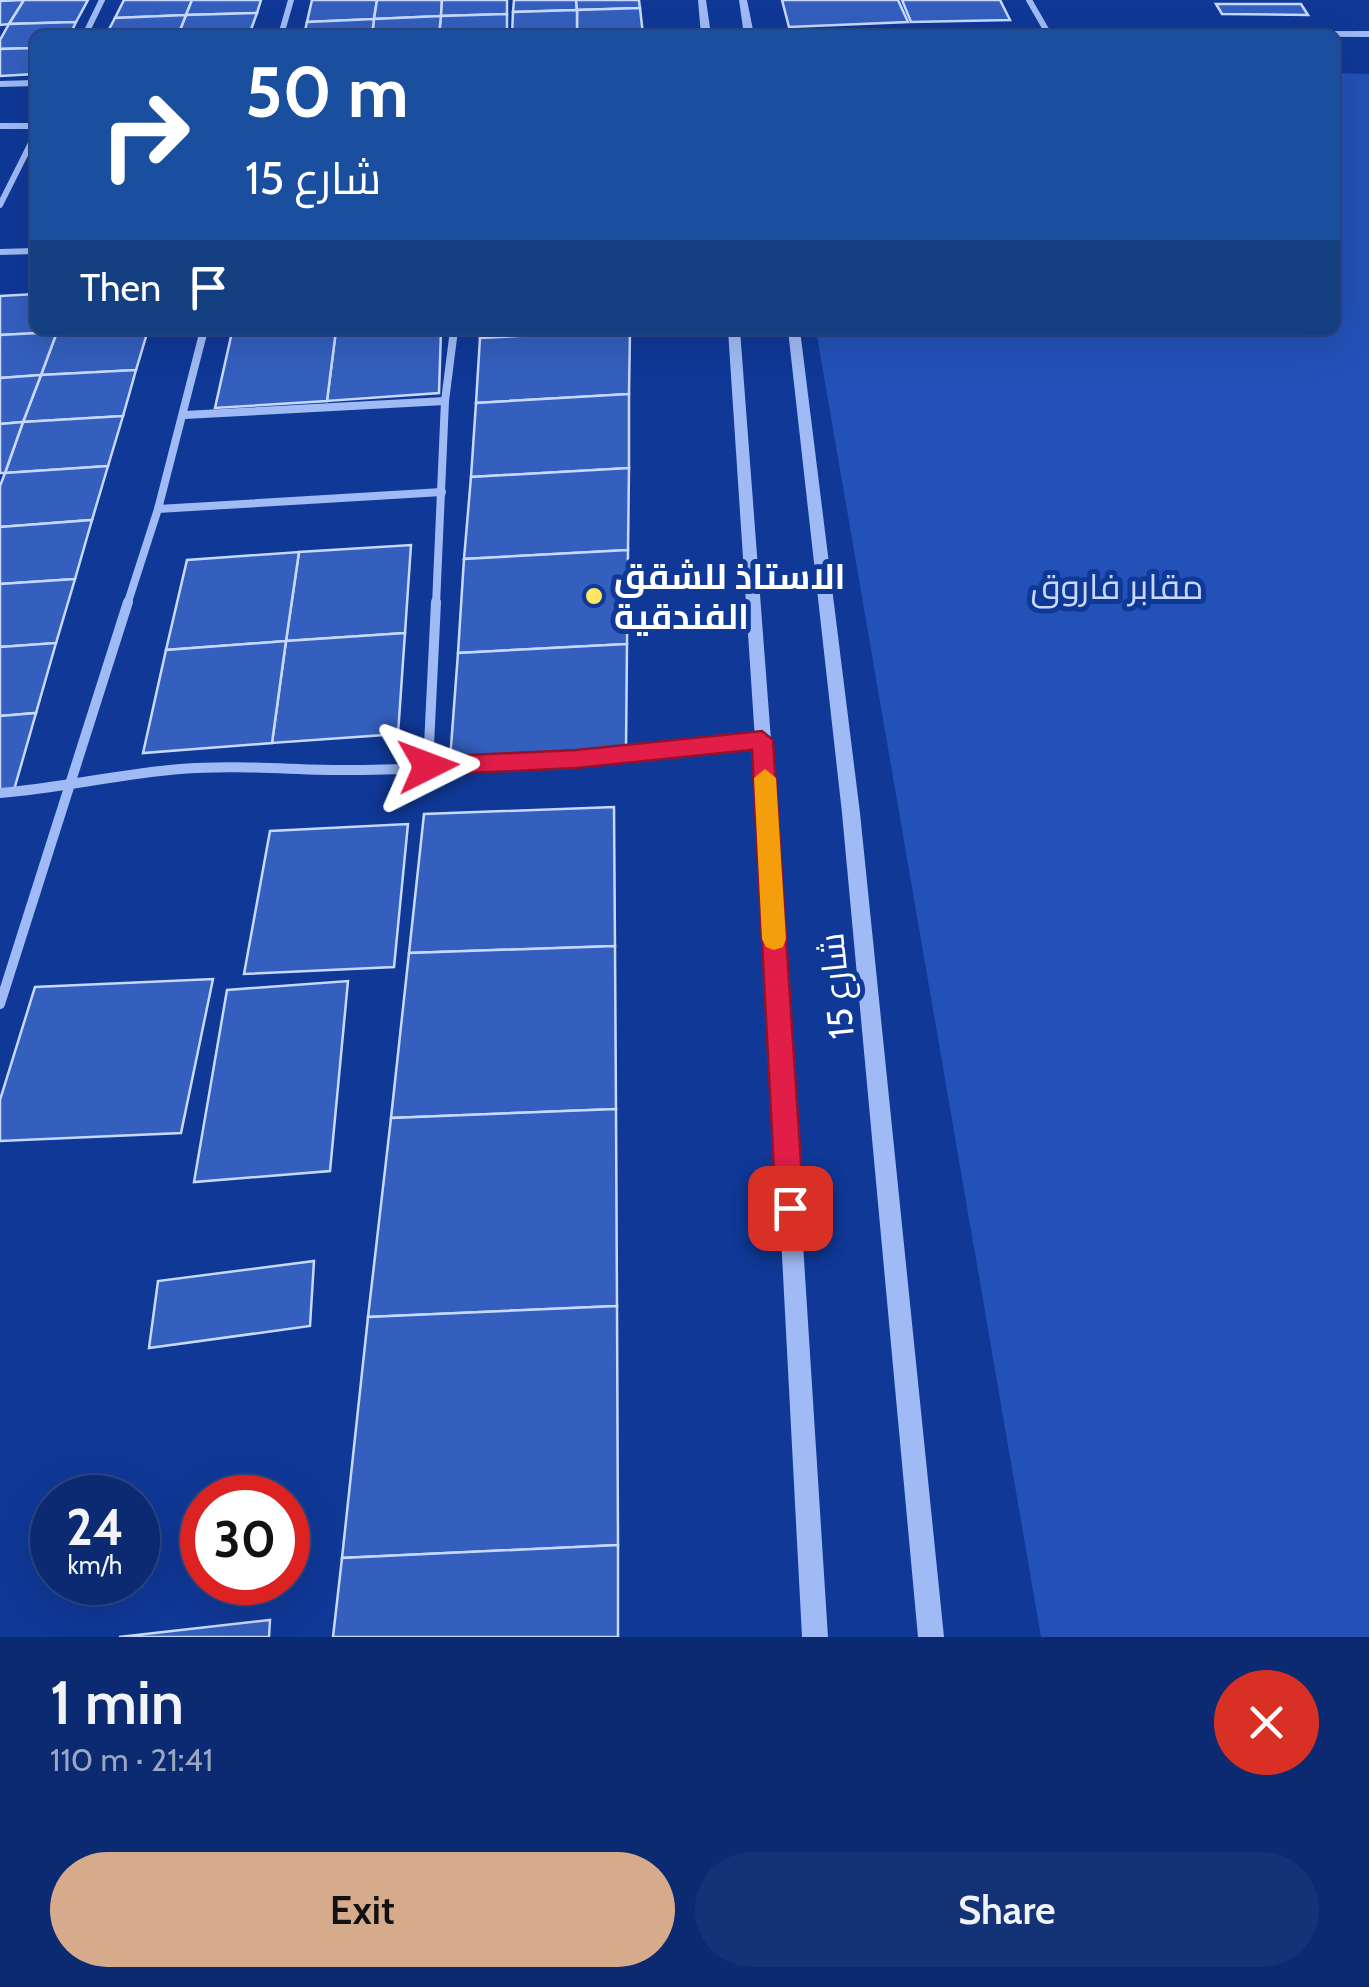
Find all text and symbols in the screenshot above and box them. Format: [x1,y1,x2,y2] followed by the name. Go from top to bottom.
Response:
[245,49,409,135] text: 50 m
[80,70,210,200] icon: right
[245,151,381,205] text: شارع 15
[181,260,236,315] icon: arrive
[80,264,161,311] text: Then
[614,555,846,638] place label: الاستاذ للشقق الفندقية
[1031,565,1203,609] park label: مقابر فاروق
[583,585,605,607] marker: الاستاذ للشقق الفندقية
[376,714,480,818] position arrow
[809,931,865,1041] street label: شارع 15
[748,1166,833,1251] pin
[763,1181,818,1236] icon: arrive
[180,1475,310,1605] speed limit sign: 30
[66,1497,124,1558] text: 24
[68,1550,122,1580] text: km/h
[50,1666,184,1739] text: 1 min
[1214,1670,1319,1775] button: close
[50,1740,213,1779] text: 110 m · 21:41
[50,1852,675,1967] button: Exit
[695,1852,1319,1967] button: Share

